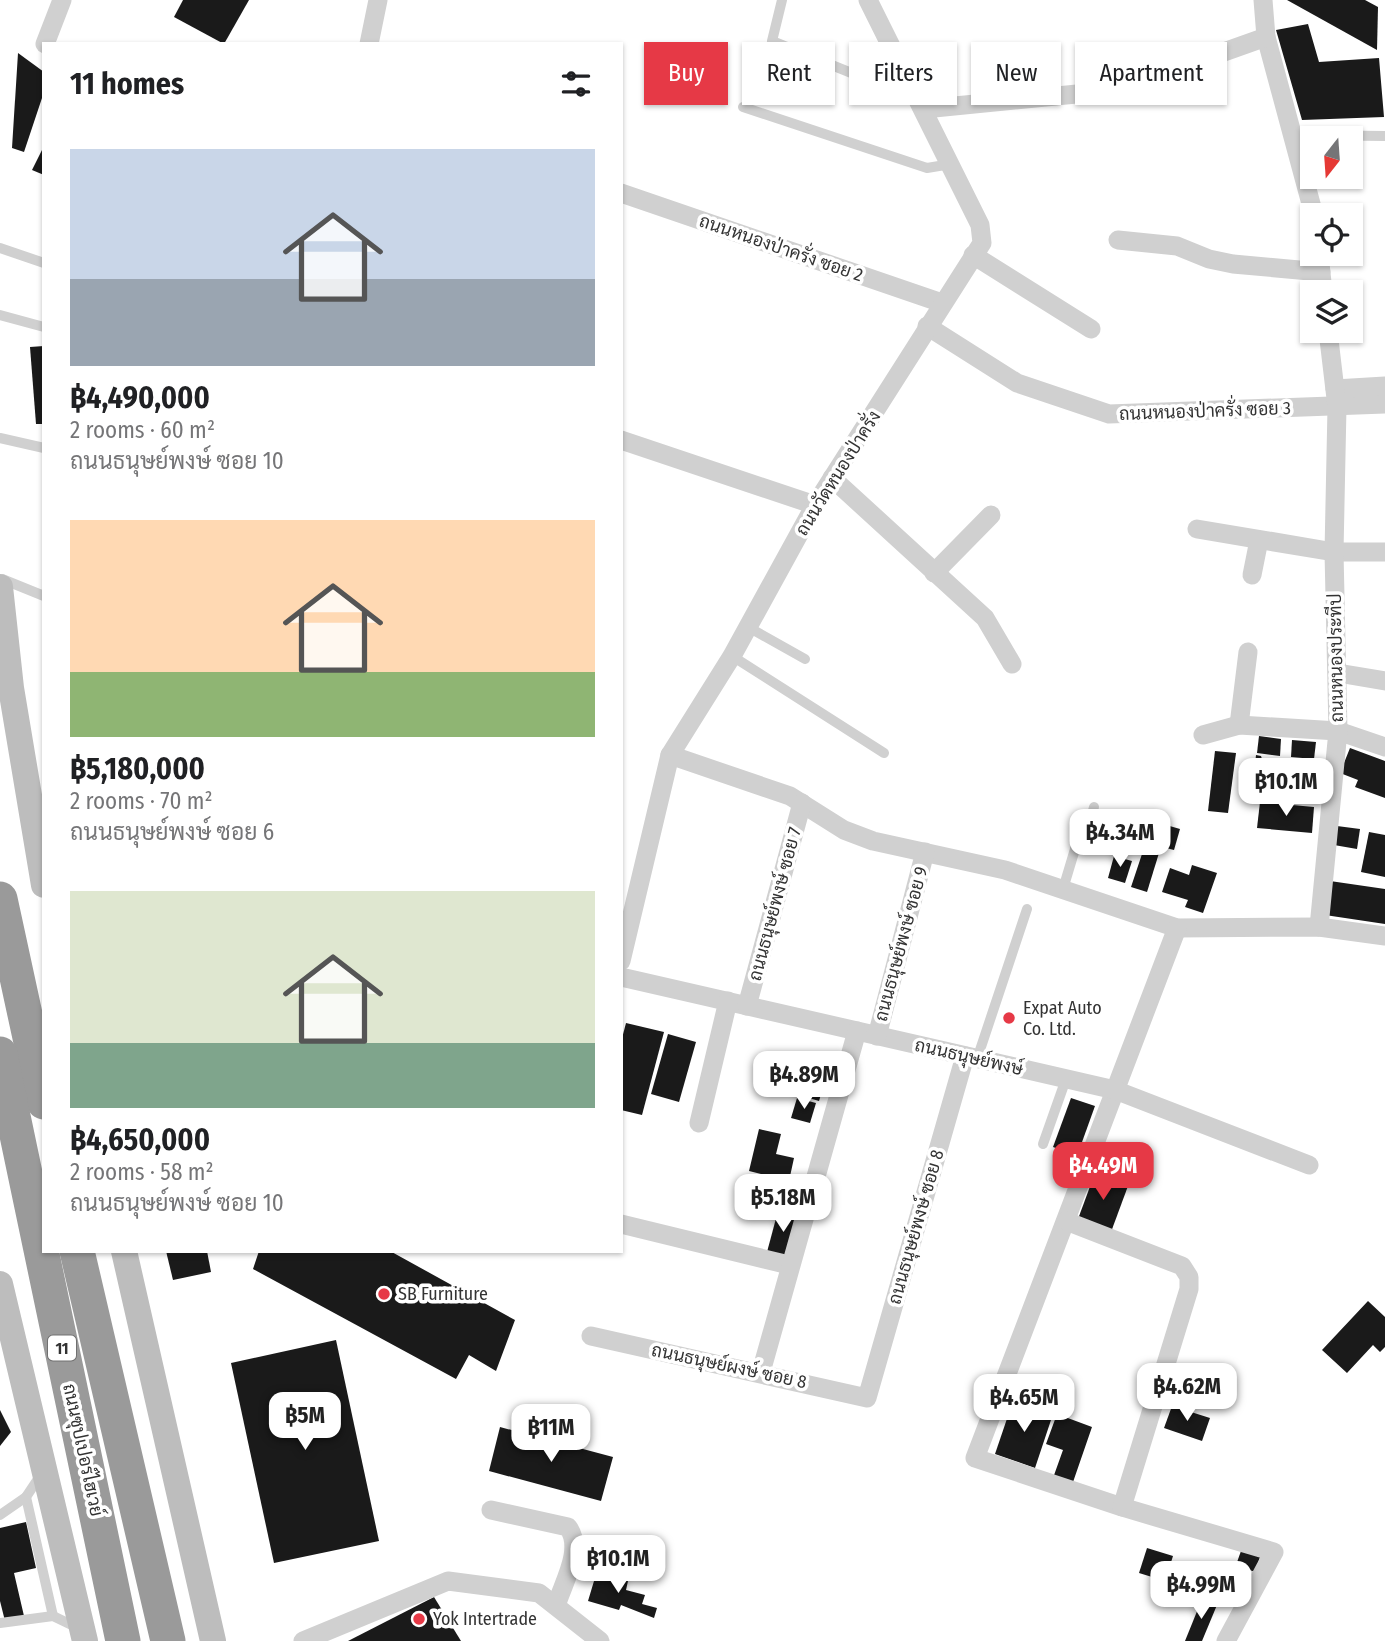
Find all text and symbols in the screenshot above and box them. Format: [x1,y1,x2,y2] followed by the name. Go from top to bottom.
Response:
[644,42,728,105] chip: Buy
[742,42,835,105] chip: Rent
[849,42,957,105] chip: Filters
[971,42,1061,105] chip: New
[1075,42,1227,105] chip: Apartment
[557,65,595,103] icon: filters
[70,66,184,102] text: 11 homes
[1300,126,1363,189] north arrow
[1300,126,1363,343] map controls
[270,194,396,320] icon: home
[1300,203,1363,266] button: locate
[696,205,867,286] street label: ถนนหนองป่าครั่ง ซอย 2
[1300,280,1363,343] button: layers
[70,380,210,416] text: ฿4,490,000
[1119,393,1291,425] street label: ถนนหนองป่าครั่ง ซอย 3
[787,404,885,540] street label: ถนนวัดหนองป่าครั่ง
[70,416,215,444] text: 2 rooms · 60 m²
[70,447,284,475] text: ถนนธนุษย์พงษ์ ซอย 10
[270,565,396,691] icon: home
[1322,593,1348,723] street label: ถนนหนองประทีป
[70,751,205,787] text: ฿5,180,000
[1229,758,1343,818] pin: ฿10.1M
[1254,767,1318,795] text: ฿10.1M
[70,787,213,815] text: 2 rooms · 70 m²
[1063,810,1177,869] pin: ฿4.34M
[70,818,274,846] text: ถนนธนุษย์พงษ์ ซอย 6
[1086,818,1154,846] text: ฿4.34M
[742,824,807,983] street label: ถนนธนุษย์พงษ์ ซอย 7
[868,864,933,1024] street label: ถนนธนุษย์พงษ์ ซอย 9
[270,936,396,1062] icon: home
[1023,997,1102,1040] place label: Expat Auto Co. Ltd.
[1001,1010,1017,1026] marker: Expat Auto Co. Ltd.
[913,1032,1027,1081] street label: ถนนธนุษย์พงษ์
[747,1052,861,1111] pin: ฿4.89M
[769,1060,839,1088] text: ฿4.89M
[70,1122,210,1158] text: ฿4,650,000
[1046,1142,1160,1202] pin: ฿4.49M
[881,1147,950,1307] street label: ถนนธนุษย์พงษ์ ซอย 8
[1069,1151,1137,1179] text: ฿4.49M
[70,1158,214,1186] text: 2 rooms · 58 m²
[726,1174,840,1234] pin: ฿5.18M
[751,1183,816,1211] text: ฿5.18M
[70,1189,284,1217] text: ถนนธนุษย์พงษ์ ซอย 10
[398,1283,488,1305] place label: SB Furniture
[376,1286,392,1302] marker: SB Furniture
[48,1336,76,1360] road number: 11
[649,1337,809,1394] street label: ถนนธนุษย์ผงษ์ ซอย 8
[1130,1364,1244,1423] pin: ฿4.62M
[1153,1372,1221,1400] text: ฿4.62M
[967,1374,1081,1434] pin: ฿4.65M
[57,1381,110,1519] street label: ถนนซุปเปอร์ไฮเวย์
[990,1383,1058,1411] text: ฿4.65M
[271,1392,339,1452] pin: ฿5M
[285,1401,325,1429] text: ฿5M
[510,1404,592,1464] pin: ฿11M
[527,1413,575,1441] text: ฿11M
[561,1536,675,1595] pin: ฿10.1M
[586,1544,650,1572] text: ฿10.1M
[1144,1562,1258,1621] pin: ฿4.99M
[1166,1570,1236,1598] text: ฿4.99M
[433,1608,537,1630] place label: Yok Intertrade
[411,1611,427,1627] marker: Yok Intertrade

